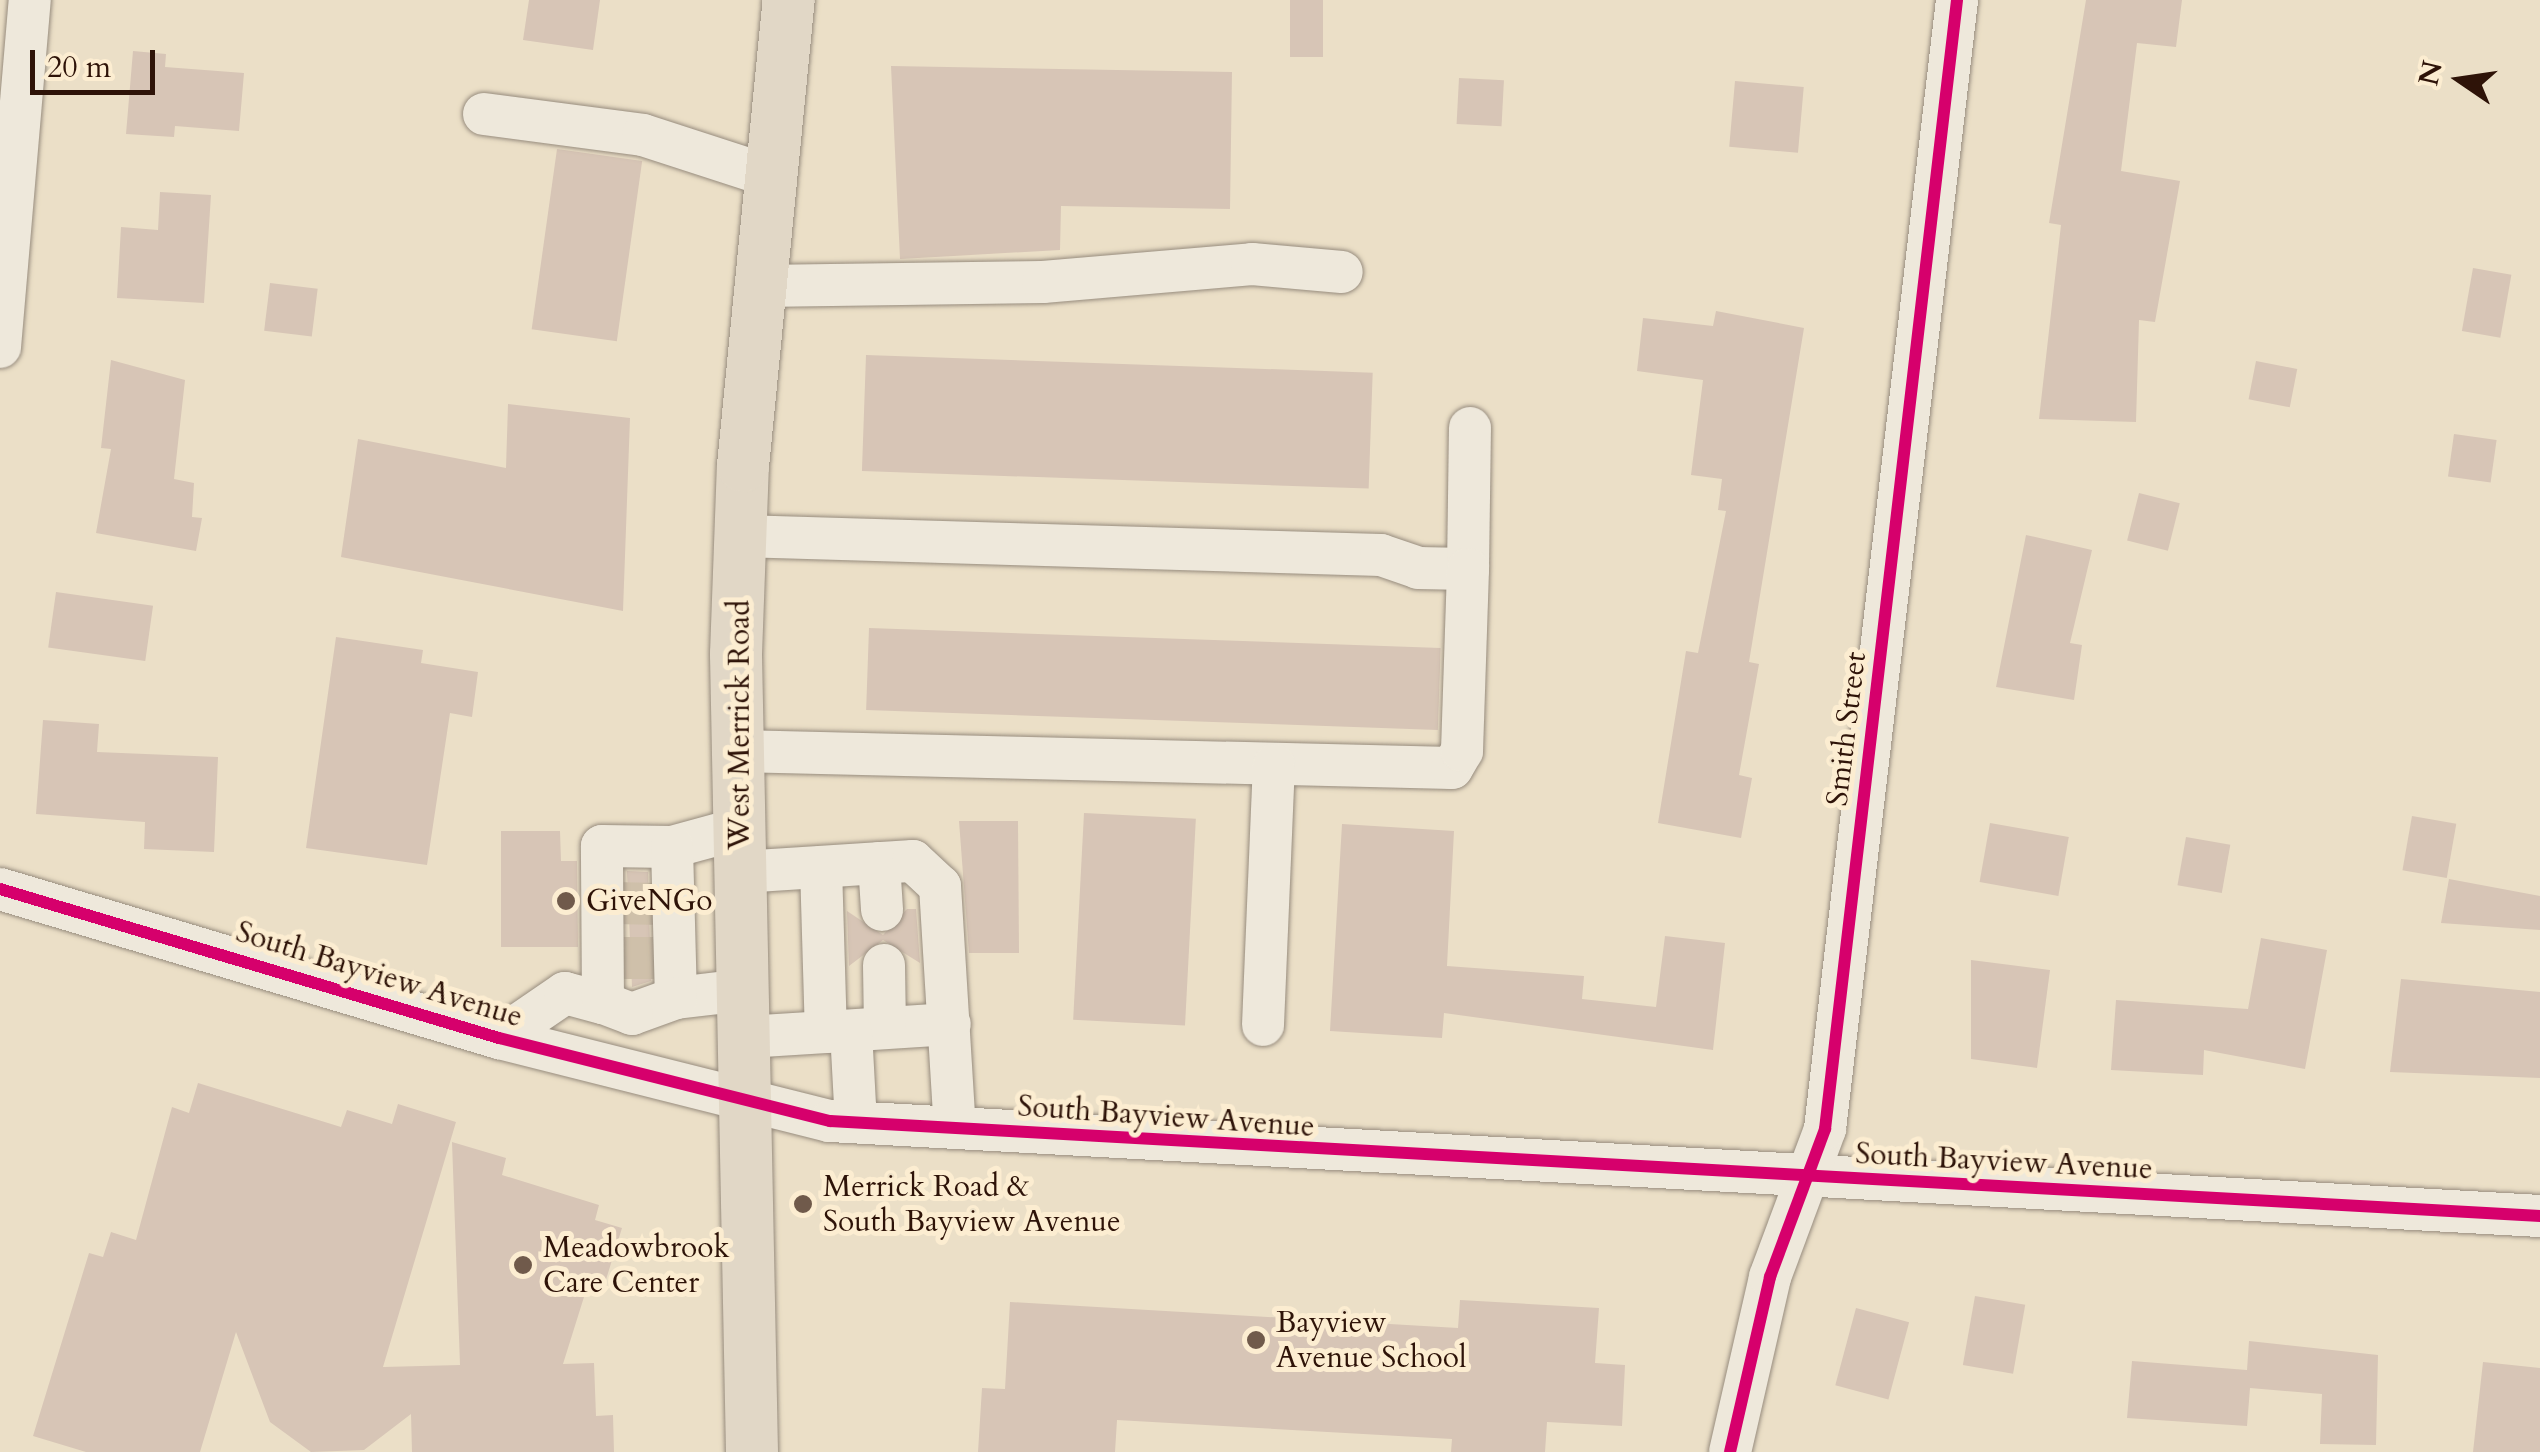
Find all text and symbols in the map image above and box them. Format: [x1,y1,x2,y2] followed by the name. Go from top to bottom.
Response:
[35,30,160,92] scale bar
[2410,30,2510,130] north arrow
[47,47,111,88] text: 20 m
[2410,57,2452,89] text: N
[722,600,758,850] street label: West Merrick Road
[1820,650,1874,808] street label: Smith Street
[586,883,713,919] place label: GiveNGo
[555,890,577,912] marker: GiveNGo
[231,914,527,1036] street label: South Bayview Avenue
[1016,1089,1316,1145] street label: South Bayview Avenue
[1854,1136,2154,1188] street label: South Bayview Avenue
[823,1169,1121,1240] place label: Merrick Road & South Bayview Avenue
[792,1193,814,1215] marker: Merrick Road & South Bayview Avenue
[543,1230,730,1300] place label: Meadowbrook Care Center
[512,1254,534,1276] marker: Meadowbrook Care Center
[1276,1305,1467,1376] place label: Bayview Avenue School
[1245,1329,1267,1351] marker: Bayview Avenue School

